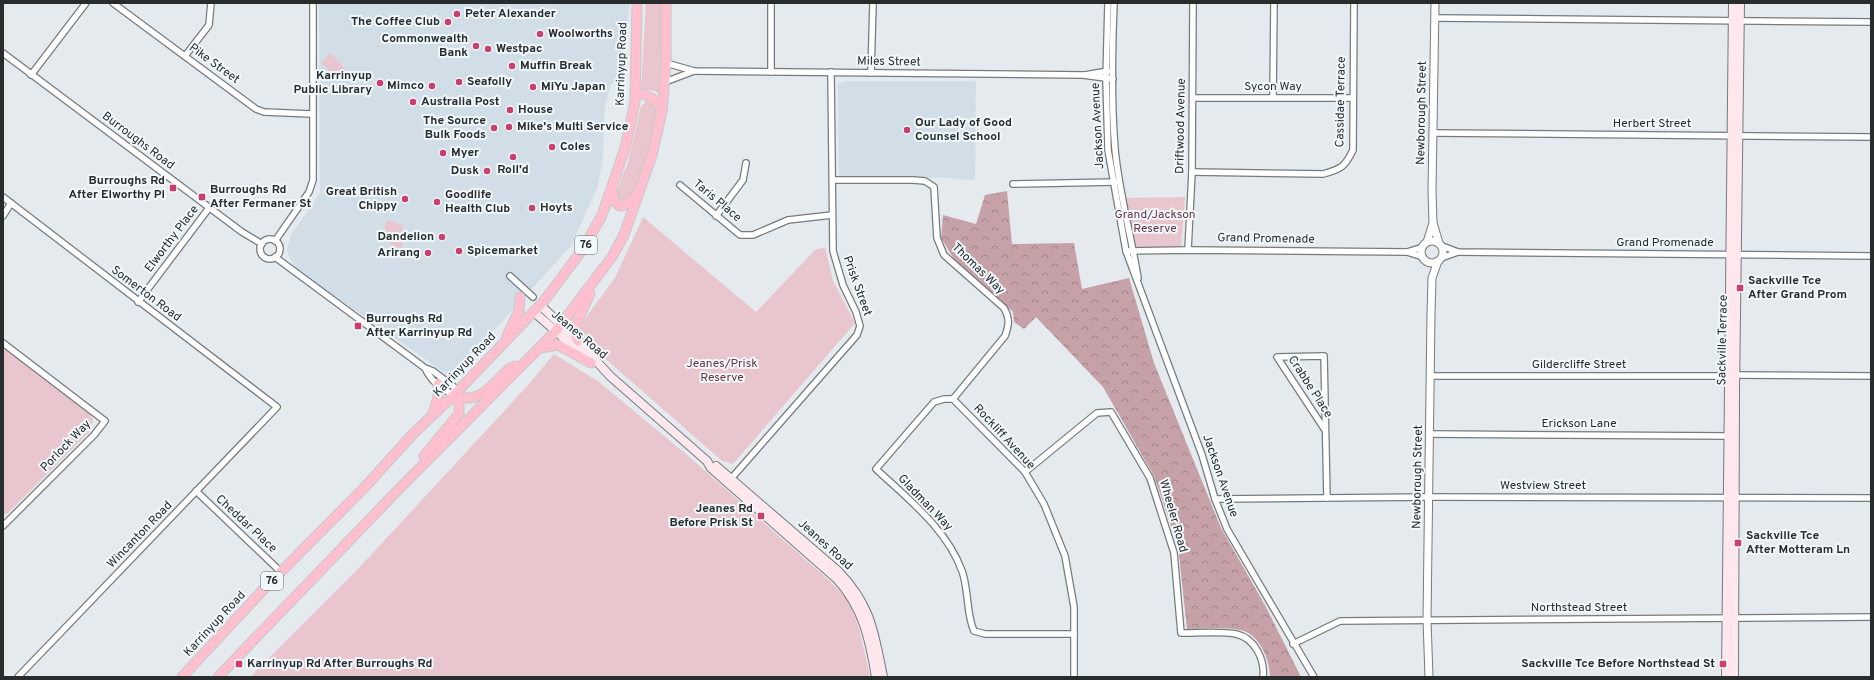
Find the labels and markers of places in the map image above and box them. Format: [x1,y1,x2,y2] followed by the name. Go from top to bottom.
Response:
[465,6,556,22] place label: Peter Alexander
[452,9,462,19] marker: Peter Alexander
[351,14,440,30] place label: The Coffee Club
[443,17,453,27] marker: The Coffee Club
[548,26,613,42] place label: Woolworths
[535,29,545,39] marker: Woolworths
[382,31,468,61] place label: Commonwealth Bank
[471,41,481,51] marker: Commonwealth Bank
[496,41,542,57] place label: Westpac
[483,44,493,54] marker: Westpac
[520,58,592,74] place label: Muffin Break
[507,61,517,71] marker: Muffin Break
[293,68,372,98] place label: Karrinyup Public Library
[467,74,512,90] place label: Seafolly
[454,77,464,87] marker: Seafolly
[375,78,385,88] marker: Karrinyup Public Library
[387,78,424,94] place label: Mimco
[541,79,606,95] place label: MiYu Japan
[427,81,437,91] marker: Mimco
[528,82,538,92] marker: MiYu Japan
[421,94,500,110] place label: Australia Post
[408,97,418,107] marker: Australia Post
[518,102,553,118] place label: House
[505,105,515,115] marker: House
[423,113,486,143] place label: The Source Bulk Foods
[915,115,1012,145] place label: Our Lady of Good Counsel School
[517,119,629,135] place label: Mike's Multi Service
[504,122,514,132] marker: Mike's Multi Service
[489,123,499,133] marker: The Source Bulk Foods
[902,125,912,135] marker: Our Lady of Good Counsel School
[560,139,590,155] place label: Coles
[547,142,557,152] marker: Coles
[451,145,479,161] place label: Myer
[438,148,448,158] marker: Myer
[508,152,518,162] marker: Roll'd
[497,162,529,178] place label: Roll'd
[451,163,479,179] place label: Dusk
[482,166,492,176] marker: Dusk
[68,173,165,203] place label: Burroughs Rd After Elworthy Pl
[210,182,311,212] place label: Burroughs Rd After Fermaner St
[168,183,178,193] marker: Burroughs Rd After Elworthy Pl
[326,184,397,214] place label: Great British Chippy
[445,187,510,217] place label: Goodlife Health Club
[197,192,207,202] marker: Burroughs Rd After Fermaner St
[400,194,410,204] marker: Great British Chippy
[432,197,442,207] marker: Goodlife Health Club
[540,200,573,216] place label: Hoyts
[527,203,537,213] marker: Hoyts
[377,229,434,245] place label: Dandelion
[437,232,447,242] marker: Dandelion
[467,243,538,259] place label: Spicemarket
[377,245,420,261] place label: Arirang
[454,246,464,256] marker: Spicemarket
[423,248,433,258] marker: Arirang
[1748,273,1847,303] place label: Sackville Tce After Grand Prom
[1735,283,1745,293] marker: Sackville Tce After Grand Prom
[366,311,472,341] place label: Burroughs Rd After Karrinyup Rd
[353,321,363,331] marker: Burroughs Rd After Karrinyup Rd
[669,501,753,531] place label: Jeanes Rd Before Prisk St
[756,511,766,521] marker: Jeanes Rd Before Prisk St
[1746,528,1850,558] place label: Sackville Tce After Motteram Ln
[1733,538,1743,548] marker: Sackville Tce After Motteram Ln
[247,656,432,672] place label: Karrinyup Rd After Burroughs Rd
[1521,656,1715,672] place label: Sackville Tce Before Northstead St
[234,659,244,669] marker: Karrinyup Rd After Burroughs Rd
[1718,659,1728,669] marker: Sackville Tce Before Northstead St

